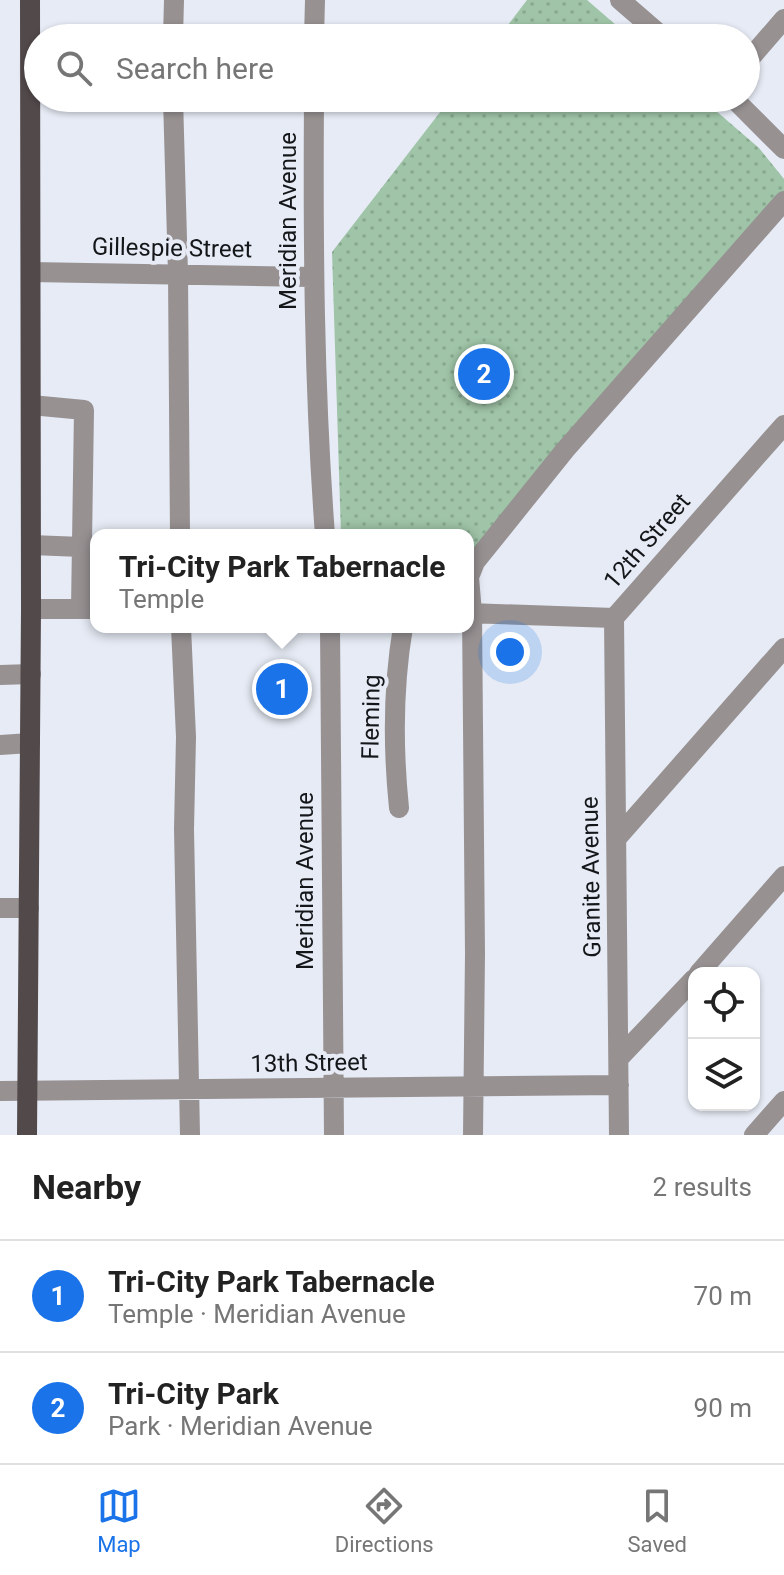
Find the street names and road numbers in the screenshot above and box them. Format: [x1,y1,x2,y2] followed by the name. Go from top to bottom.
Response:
[274,132,302,310] street label: Meridian Avenue
[92,233,253,263] street label: Gillespie Street
[598,487,696,594] street label: 12th Street
[356,674,386,760] street label: Fleming
[291,792,319,970] street label: Meridian Avenue
[576,796,606,958] street label: Granite Avenue
[250,1048,368,1078] street label: 13th Street

